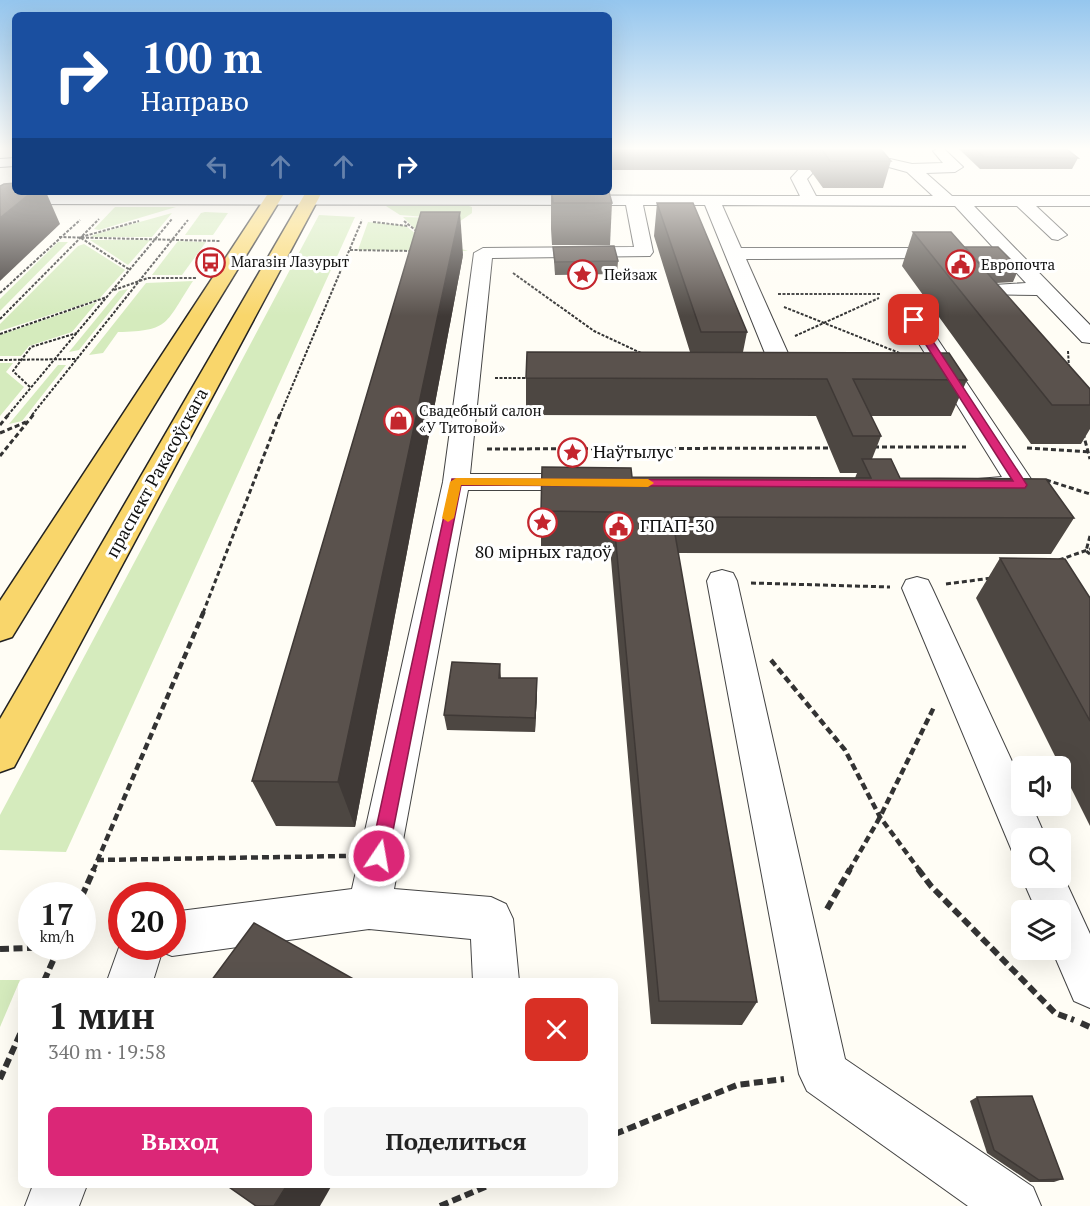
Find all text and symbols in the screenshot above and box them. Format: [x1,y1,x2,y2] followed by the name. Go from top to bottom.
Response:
[141,29,262,85] text: 100 m
[42,36,120,114] icon: right
[141,83,249,119] text: Направо
[201,150,234,183] icon: left
[264,150,297,183] icon: ahead
[327,150,360,183] icon: ahead
[390,150,423,183] icon: right
[194,246,226,278] bus stop icon: Магазін Лазурыт
[944,249,976,281] public building icon: Европочта
[231,251,350,271] place label: Магазін Лазурыт
[981,254,1055,274] place label: Европочта
[567,259,599,291] place icon: Пейзаж
[604,264,657,284] place label: Пейзаж
[888,294,939,345] pin
[897,303,930,336] icon: arrive
[99,383,213,562] street label: праспект Ракасоўскага
[419,400,542,437] place label: Свадебный салон «У Титовой»
[382,404,414,436] shop icon: Свадебный салон «У Титовой»
[556,436,588,468] place icon: Наўтылус
[593,439,674,463] place label: Наўтылус
[527,507,559,539] place icon: 80 мірных гадоў
[603,510,635,542] public building icon: ГПАП-30
[640,513,714,537] place label: ГПАП-30
[475,539,612,563] place label: 80 мірных гадоў
[1011,756,1071,960] map controls
[1011,756,1071,816] button: sound
[347,824,411,888] position arrow
[1011,828,1071,888] button: search
[108,882,186,960] speed limit sign: 20
[40,894,74,934] text: 17
[1011,900,1071,960] button: layers
[40,926,74,946] text: km/h
[48,992,155,1039] text: 1 мин
[525,998,588,1061] button: close
[48,1038,166,1065] text: 340 m · 19:58
[48,1107,312,1176] button: Выход
[324,1107,588,1176] button: Поделиться

